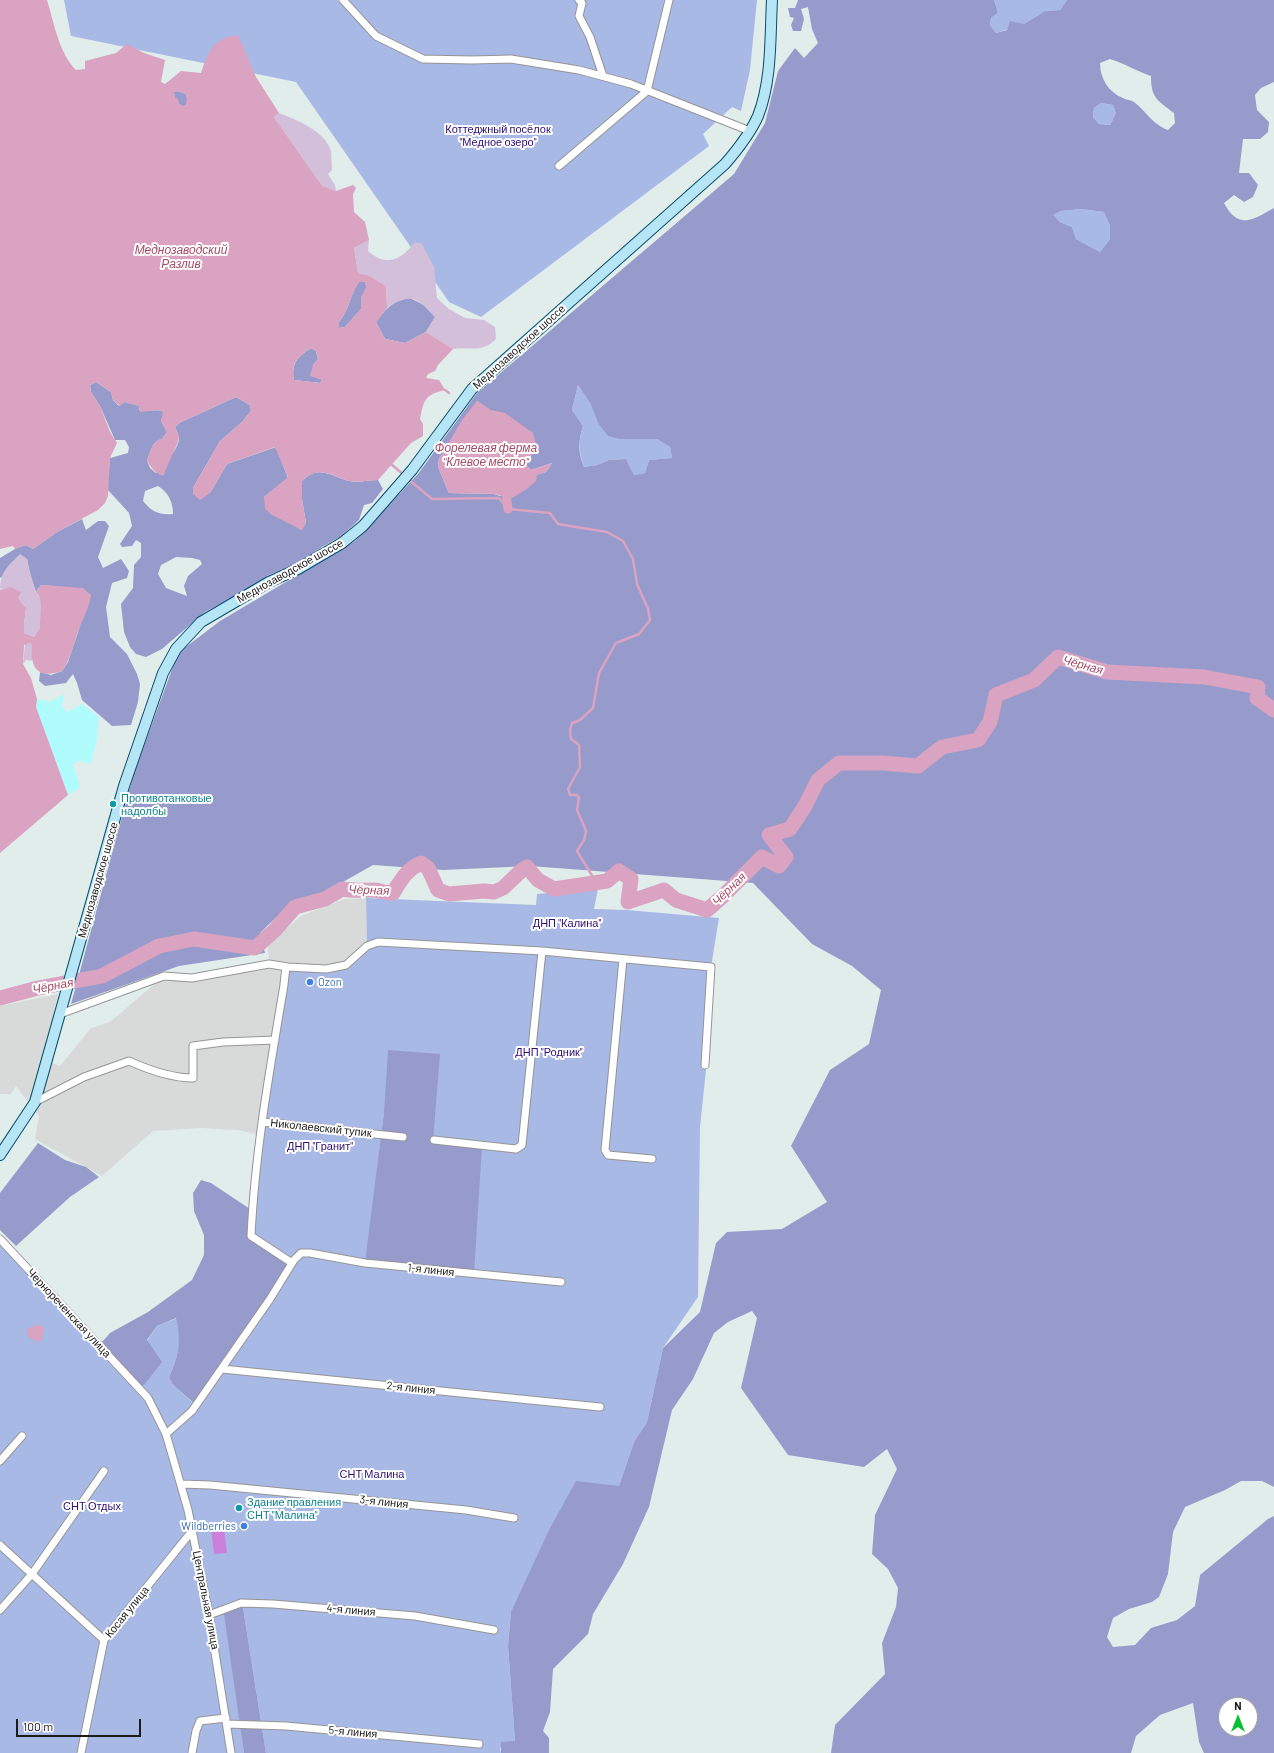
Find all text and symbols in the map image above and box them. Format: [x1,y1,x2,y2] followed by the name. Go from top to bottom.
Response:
[445,122,551,148] park label: Коттеджный посёлок "Медное озеро"
[135,243,227,271] water label: Меднозаводский Разлив
[470,302,568,392] street label: Меднозаводское шоссе
[435,441,537,469] water label: Форелевая ферма "Клевое место"
[234,536,346,606] street label: Меднозаводское шоссе
[1061,652,1105,678] water label: Чёрная
[121,791,212,817] place label: Противотанковые надолбы
[108,799,118,809] marker: Противотанковые надолбы
[75,821,121,939] street label: Меднозаводское шоссе
[709,870,749,908] water label: Чёрная
[348,882,390,898] water label: Чёрная
[533,916,601,930] park label: ДНП "Калина"
[31,975,75,997] water label: Чёрная
[318,975,342,989] place label: Ozon
[305,977,315,987] marker: Ozon
[515,1045,583,1059] park label: ДНП "Родник"
[270,1116,372,1140] street label: Николаевский тупик
[287,1139,353,1153] park label: ДНП "Гранит"
[407,1261,455,1279] street label: 1-я линия
[24,1266,114,1360] street label: Чернореченская улица
[386,1379,436,1397] street label: 2-я линия
[340,1467,404,1481] park label: СНТ Малина
[359,1493,409,1511] street label: 3-я линия
[247,1495,341,1521] place label: Здание правления СНТ "Малина"
[63,1499,121,1513] park label: СНТ Отдых
[234,1503,244,1513] marker: Здание правления СНТ "Малина"
[181,1519,236,1533] place label: Wildberries
[239,1521,249,1531] marker: Wildberries
[190,1549,222,1651] street label: Центральная улица
[102,1584,152,1640] street label: Косая улица
[326,1601,376,1619] street label: 4-я линия
[1218,1697,1258,1737] north arrow
[1234,1699,1242,1712] text: N
[18,1711,143,1737] scale bar
[23,1719,53,1733] text: 100 m
[328,1723,378,1741] street label: 5-я линия

